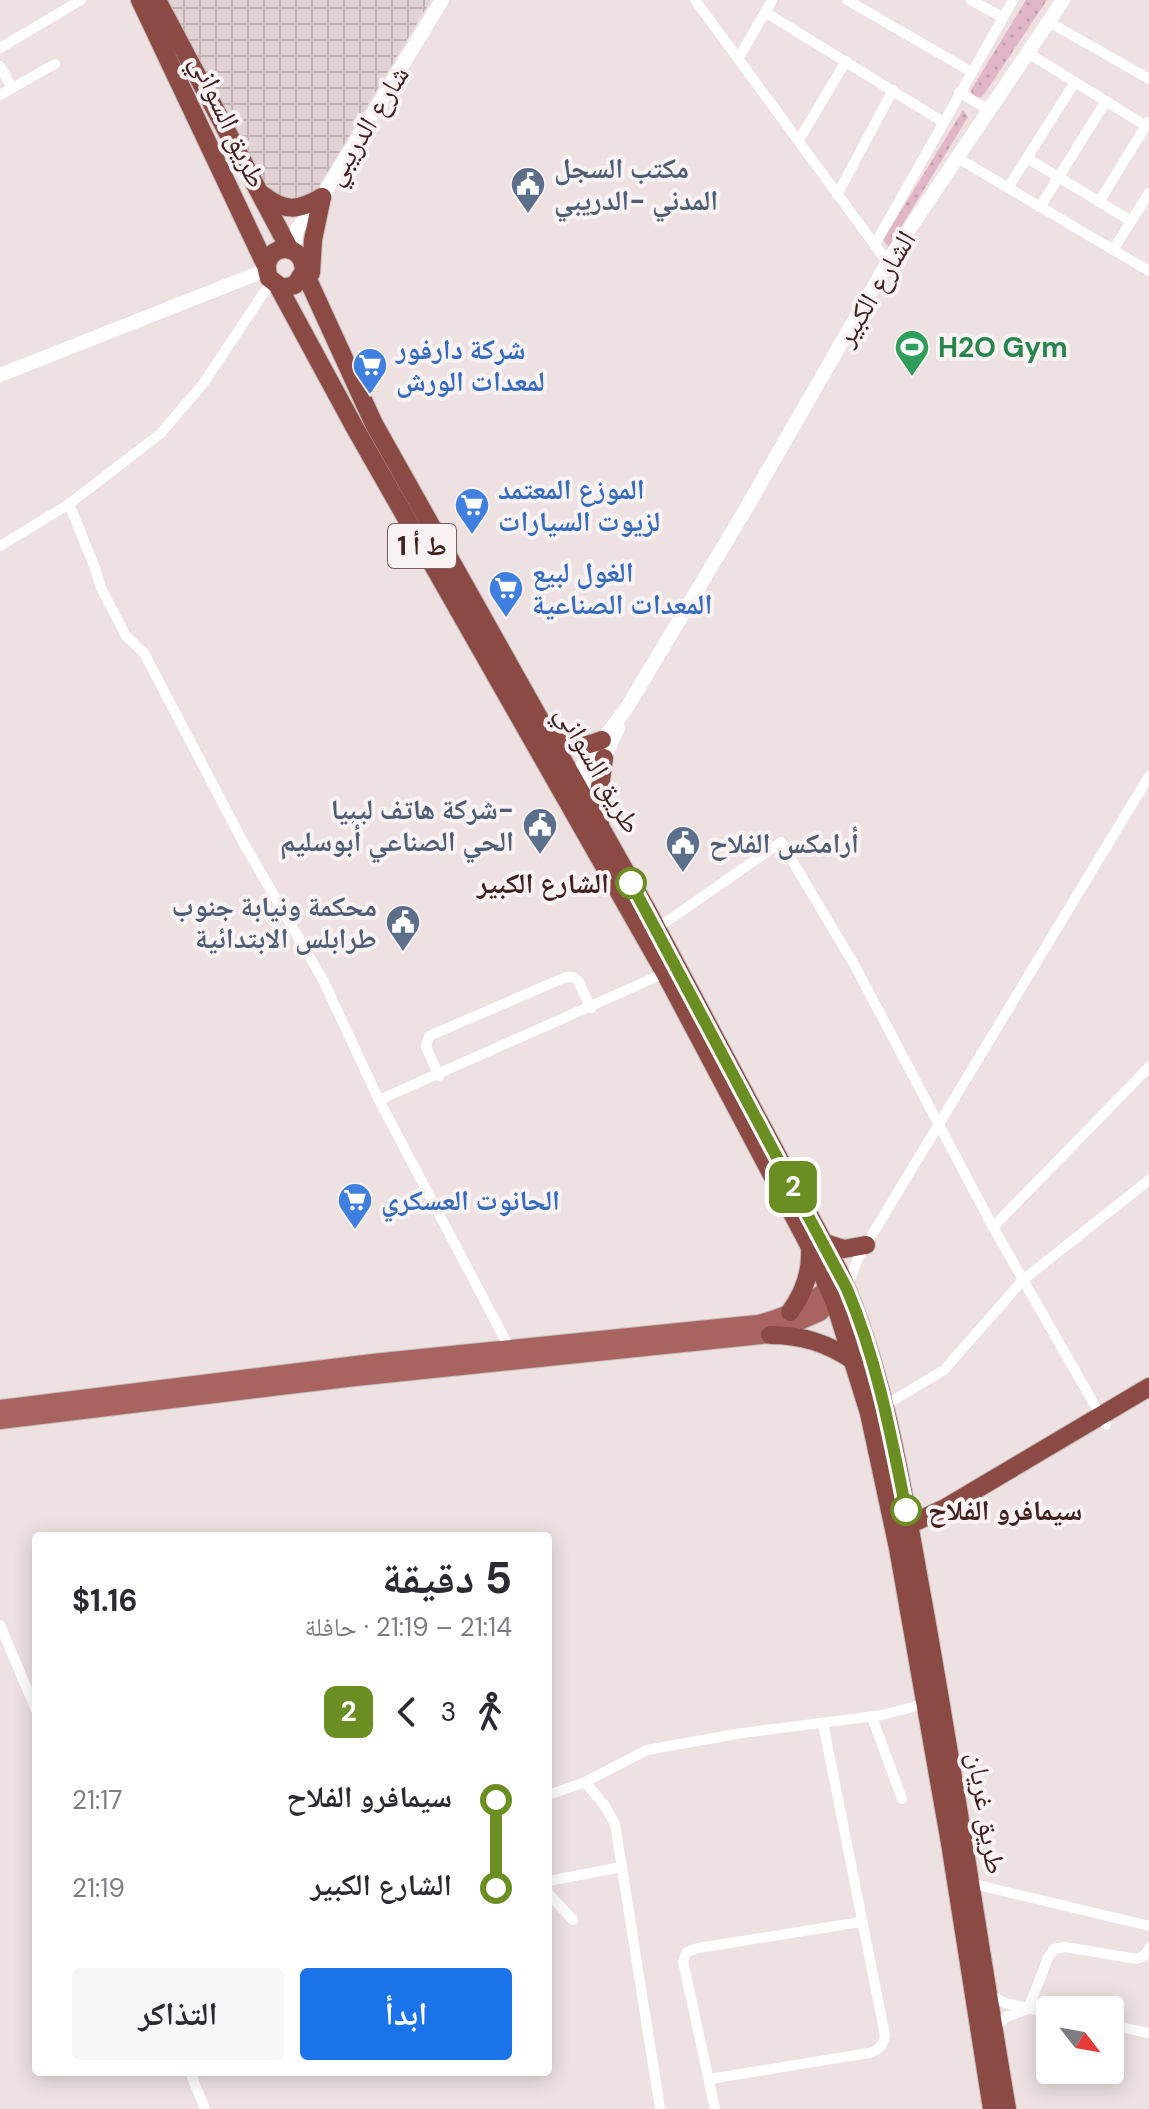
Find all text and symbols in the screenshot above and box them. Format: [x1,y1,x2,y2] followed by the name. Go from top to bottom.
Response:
[178,49,275,195] street label: طريق السواني
[315,58,421,194] street label: شارع الدريبي
[554,150,718,223] place label: مكتب السجل المدني -الدريبي
[509,165,547,215] public building icon: مكتب السجل المدني -الدريبي
[826,224,924,354] street label: الشارع الكبير
[893,328,931,378] sports icon: H2O Gym
[938,329,1068,366] place label: H2O Gym
[395,331,545,400] place label: شركة دارفور لمعدات الورش
[351,346,389,396] supermarket icon: شركة دارفور لمعدات الورش
[498,471,660,540] place label: الموزع المعتمد لزيوت السيارات
[453,486,491,536] supermarket icon: الموزع المعتمد لزيوت السيارات
[388,524,456,568] road number: ط أ 1
[532,554,712,623] place label: الغول لبيع المعدات الصناعية
[487,569,525,619] supermarket icon: الغول لبيع المعدات الصناعية
[543,698,650,842] street label: طريق السواني
[280,791,514,864] place label: شركة هاتف ليبيا- الحي الصناعي أبوسليم
[521,806,559,856] public building icon: شركة هاتف ليبيا- الحي الصناعي أبوسليم
[664,824,702,874] public building icon: أرامكس الفلاح
[709,825,859,862] place label: أرامكس الفلاح
[476,865,609,902] place label: الشارع الكبير
[616,868,646,898] marker: الشارع الكبير
[171,888,377,957] place label: محكمة ونيابة جنوب طرابلس الابتدائية
[384,903,422,953] public building icon: محكمة ونيابة جنوب طرابلس الابتدائية
[767,1161,819,1213] line badge: 2
[785,1168,801,1205] text: 2
[336,1181,374,1231] supermarket icon: الحانوت العسكري
[381,1182,560,1223] place label: الحانوت العسكري
[928,1492,1082,1529] place label: سيمافرو الفلاح
[891,1495,921,1525] marker: سيمافرو الفلاح
[382,1549,512,1607] text: 5 دقيقة
[72,1581,138,1620] text: $1.16
[305,1610,512,1644] text: 21:14 – 21:19 · حافلة
[385,1690,429,1734] icon: back
[468,1690,512,1734] icon: walk
[340,1693,357,1730] text: 2
[441,1695,456,1729] text: 3
[959,1749,1014,1877] street label: طريق غريان
[287,1777,452,1816] text: سيمافرو الفلاح
[72,1783,122,1817] text: 21:17
[310,1865,452,1904] text: الشارع الكبير
[72,1871,125,1905] text: 21:19
[72,1968,284,2060] button: التذاكر
[300,1968,512,2060] button: ابدأ
[1036,1996,1124,2084] north arrow
[1036,1996,1124,2084] map controls

